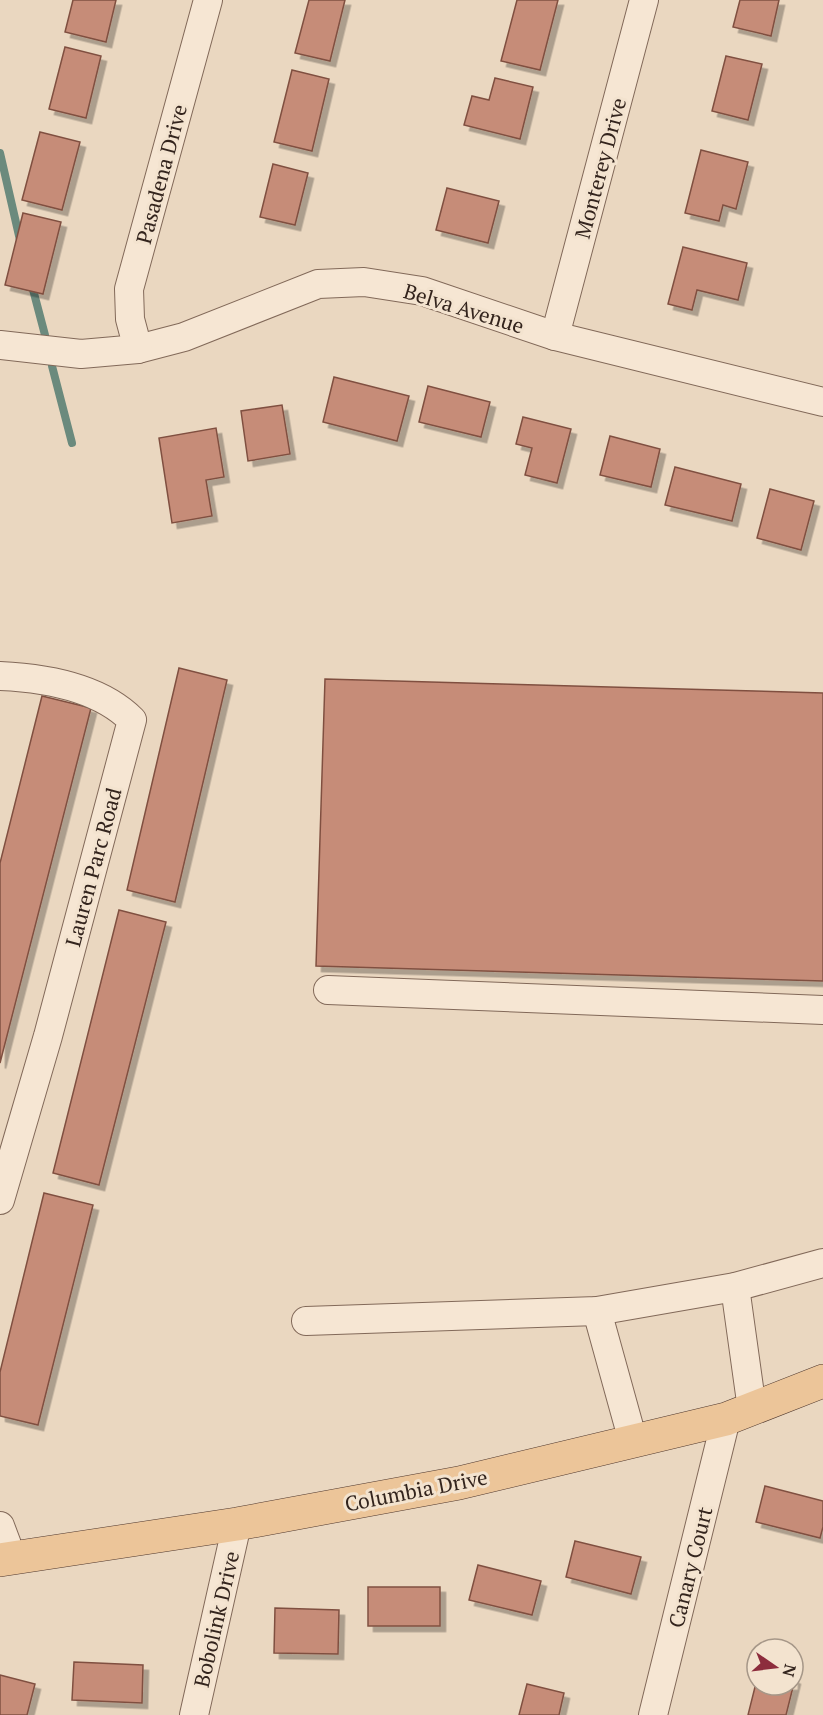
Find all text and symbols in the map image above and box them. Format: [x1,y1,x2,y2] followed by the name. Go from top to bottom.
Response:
[568,94,632,242] street label: Monterey Drive
[129,101,193,247] street label: Pasadena Drive
[400,276,528,340] street label: Belva Avenue
[58,784,128,949] street label: Lauren Parc Road
[342,1462,490,1518] street label: Columbia Drive
[661,1503,719,1630] street label: Canary Court
[187,1548,245,1690] street label: Bobolink Drive
[745,1637,805,1697] north arrow
[777,1662,802,1679] text: N

